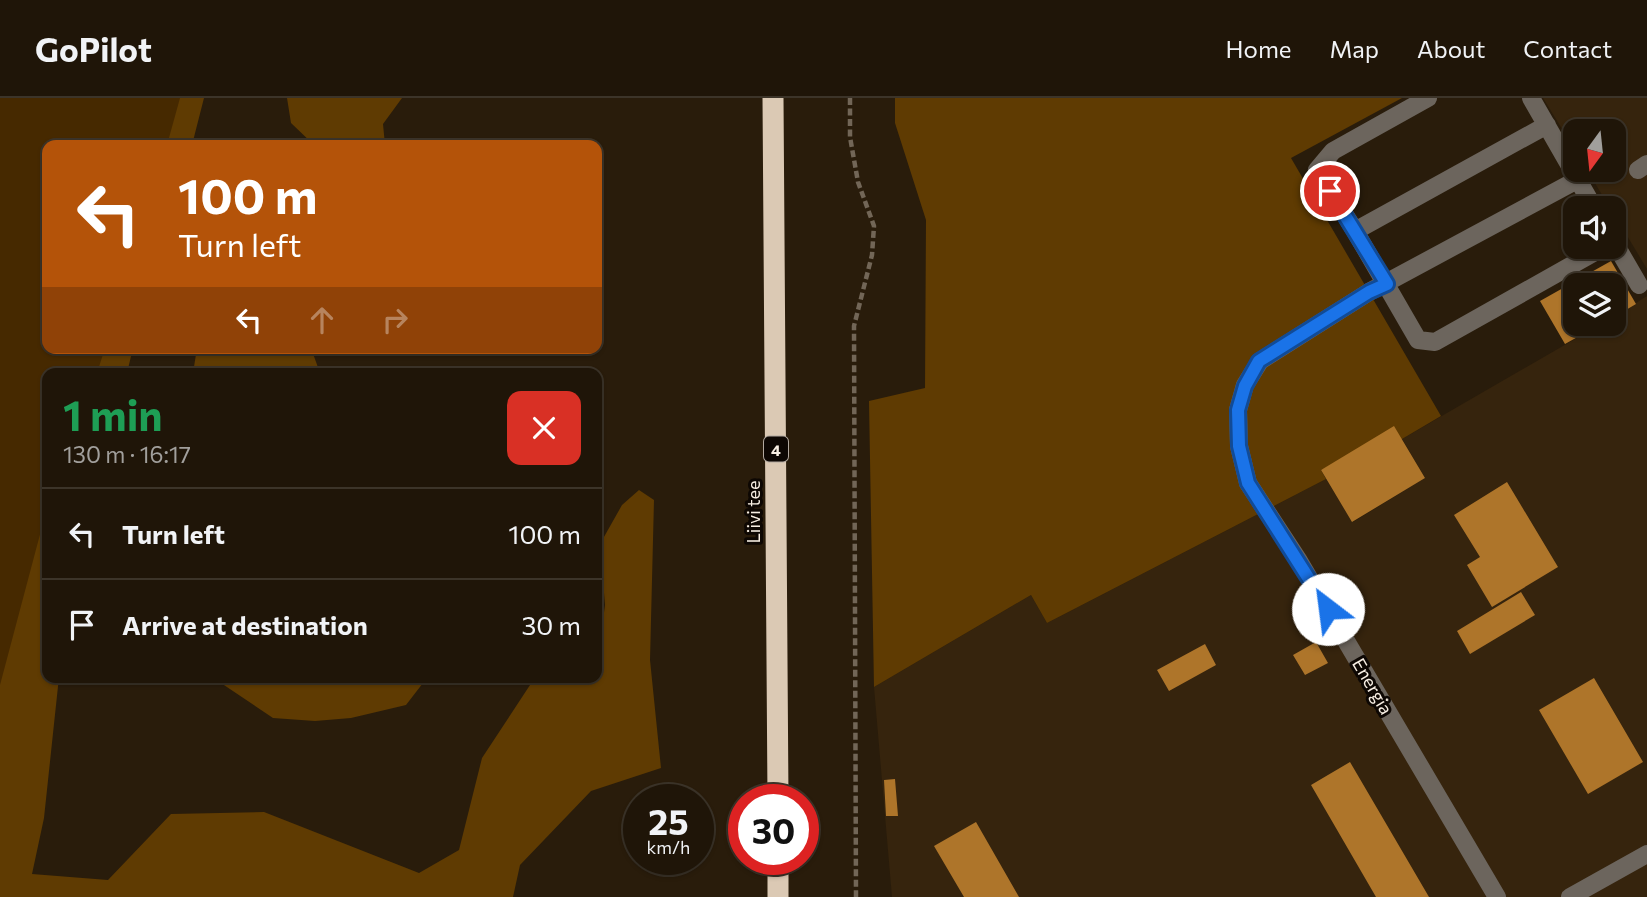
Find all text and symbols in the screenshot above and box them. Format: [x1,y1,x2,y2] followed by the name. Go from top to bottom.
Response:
[35,28,152,69] text: GoPilot
[1226,34,1292,63] text: Home
[1330,34,1379,63] text: Map
[1417,34,1485,63] text: About
[1523,34,1612,63] text: Contact
[1563,119,1626,182] north arrow
[1563,119,1626,336] map controls
[1300,161,1360,221] pin
[178,164,317,224] text: 100 m
[63,168,154,259] icon: left
[1311,172,1349,210] icon: arrive
[1563,196,1626,259] button: sound
[178,224,302,264] text: Turn left
[1563,273,1626,336] button: layers
[230,301,268,339] icon: left
[303,301,341,339] icon: ahead
[376,301,414,339] icon: right
[63,388,163,440] text: 1 min
[507,391,581,465] button: close
[764,436,788,462] road number: 4
[63,440,191,468] text: 130 m · 16:17
[742,480,764,544] street label: Liivi tee
[63,515,101,553] icon: left
[122,518,225,549] text: Turn left
[508,518,581,549] text: 100 m
[1291,572,1365,646] position arrow
[63,606,101,644] icon: arrive
[122,609,368,640] text: Arrive at destination
[522,609,581,640] text: 30 m
[1348,654,1398,718] street label: Energia
[728,784,819,875] speed limit sign: 30
[648,799,689,842] text: 25
[647,836,690,858] text: km/h

